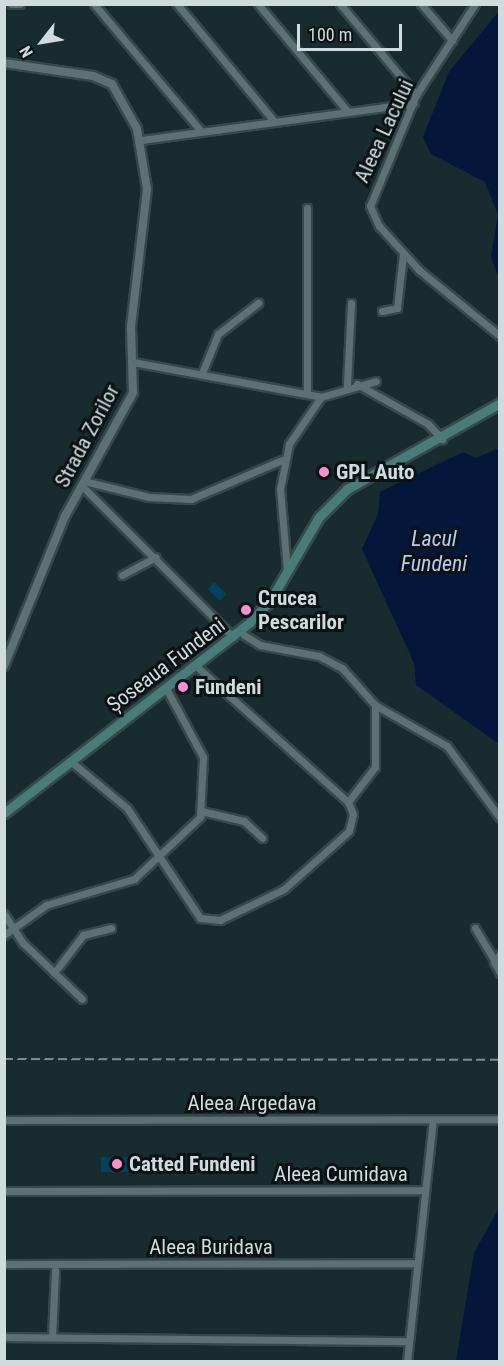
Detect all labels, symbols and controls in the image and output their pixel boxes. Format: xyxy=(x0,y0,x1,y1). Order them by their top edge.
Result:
north arrow xyxy=(12,12,72,72)
scale bar xyxy=(300,12,405,50)
text: 100 m xyxy=(308,24,352,45)
text: N xyxy=(15,42,37,61)
street label: Aleea Lacului xyxy=(349,75,419,187)
street label: Strada Zorilor xyxy=(49,380,125,492)
place label: GPL Auto xyxy=(336,459,414,485)
marker: GPL Auto xyxy=(317,465,331,479)
water label: Lacul Fundeni xyxy=(401,525,467,576)
place label: Crucea Pescarilor xyxy=(258,585,344,635)
marker: Crucea Pescarilor xyxy=(239,603,253,617)
street label: Șoseaua Fundeni xyxy=(102,612,230,718)
place label: Fundeni xyxy=(195,674,262,700)
marker: Fundeni xyxy=(176,680,190,694)
street label: Aleea Argedava xyxy=(187,1090,317,1116)
place label: Catted Fundeni xyxy=(129,1151,256,1177)
marker: Catted Fundeni xyxy=(110,1157,124,1171)
street label: Aleea Cumidava xyxy=(274,1161,408,1187)
street label: Aleea Buridava xyxy=(149,1234,273,1260)

